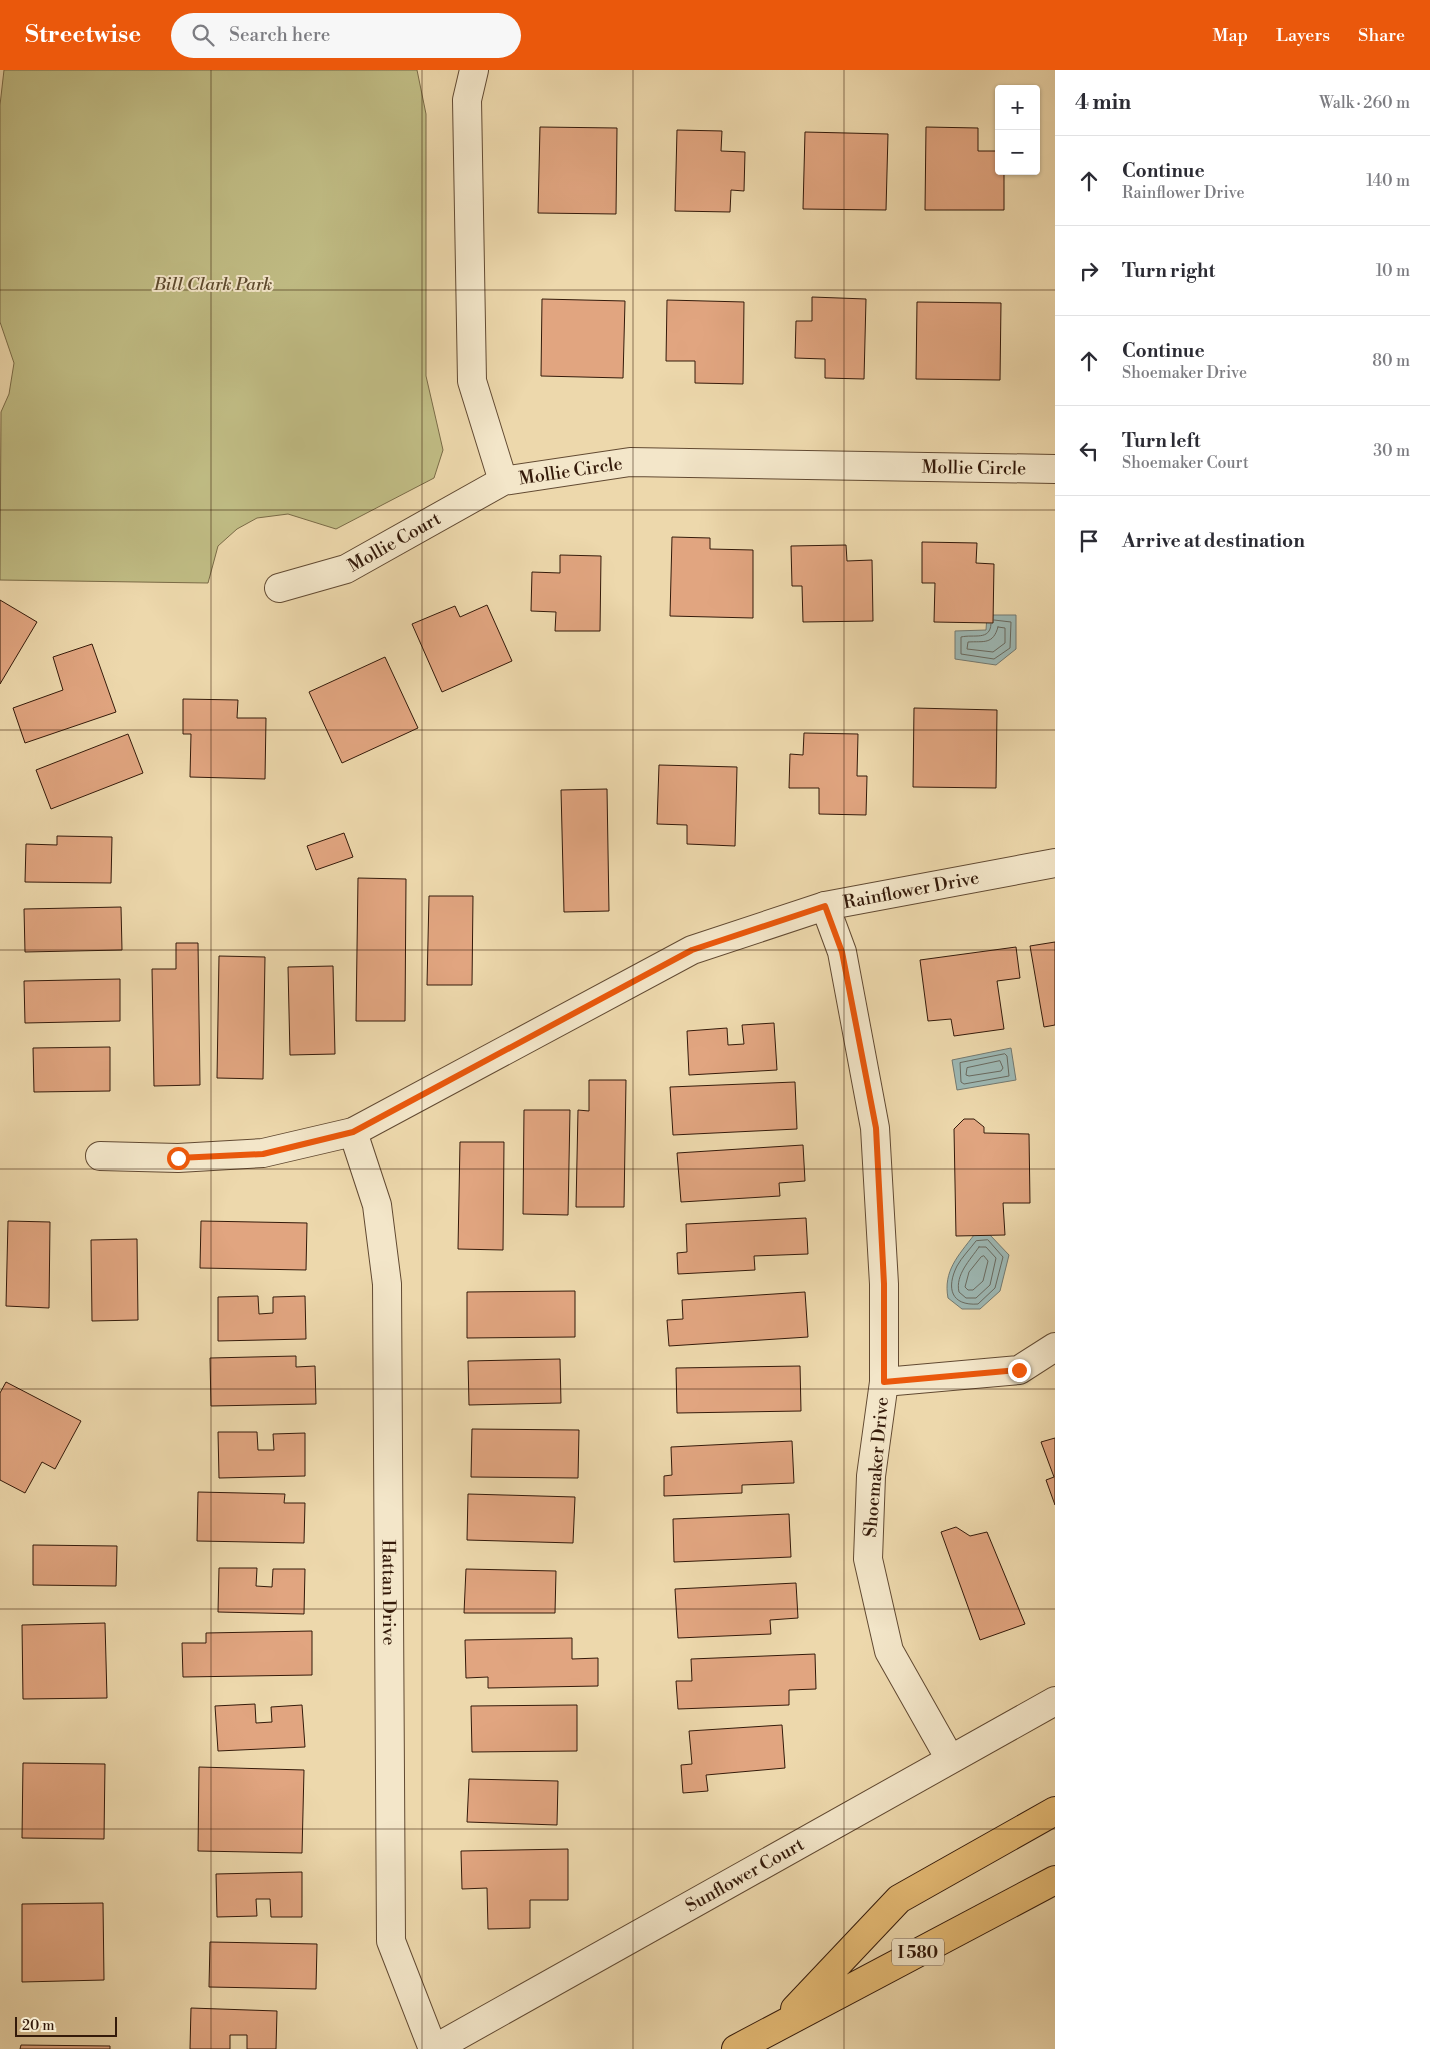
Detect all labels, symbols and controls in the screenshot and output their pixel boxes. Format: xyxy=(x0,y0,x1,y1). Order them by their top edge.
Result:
search box xyxy=(171,13,521,58)
text: Streetwise xyxy=(25,20,141,50)
icon: search xyxy=(189,21,217,49)
text: Search here xyxy=(229,23,330,47)
text: Map xyxy=(1213,24,1248,47)
text: Layers xyxy=(1276,24,1330,47)
text: Share xyxy=(1358,24,1405,47)
map controls xyxy=(995,85,1040,175)
button: + xyxy=(995,85,1040,130)
text: 4 min xyxy=(1075,90,1131,116)
text: Walk · 260 m xyxy=(1319,93,1410,113)
button: − xyxy=(995,130,1040,175)
text: Continue xyxy=(1122,159,1205,183)
icon: ahead xyxy=(1075,167,1103,195)
text: 140 m xyxy=(1366,171,1410,191)
text: Rainflower Drive xyxy=(1122,183,1245,203)
icon: right xyxy=(1075,257,1103,285)
text: Turn right xyxy=(1122,259,1215,283)
text: 10 m xyxy=(1376,261,1410,281)
park label: Bill Clark Park xyxy=(153,273,272,296)
text: Continue xyxy=(1122,339,1205,363)
icon: ahead xyxy=(1075,347,1103,375)
text: 80 m xyxy=(1372,351,1410,371)
text: Shoemaker Drive xyxy=(1122,363,1247,383)
text: Turn left xyxy=(1122,429,1201,453)
icon: left xyxy=(1075,437,1103,465)
text: 30 m xyxy=(1373,441,1410,461)
street label: Mollie Circle xyxy=(517,452,624,490)
text: Shoemaker Court xyxy=(1122,453,1249,473)
street label: Mollie Circle xyxy=(921,456,1026,481)
street label: Mollie Court xyxy=(344,507,446,578)
icon: arrive xyxy=(1075,527,1103,555)
text: Arrive at destination xyxy=(1122,529,1305,553)
street label: Rainflower Drive xyxy=(841,866,981,914)
route start xyxy=(167,1147,190,1170)
route end xyxy=(1008,1359,1031,1382)
street label: Shoemaker Drive xyxy=(859,1396,894,1538)
street label: Hattan Drive xyxy=(377,1539,400,1646)
street label: Sunflower Court xyxy=(681,1833,809,1918)
road number: I 580 xyxy=(892,1938,944,1965)
scale bar xyxy=(15,2014,118,2037)
text: 20 m xyxy=(22,2017,54,2035)

